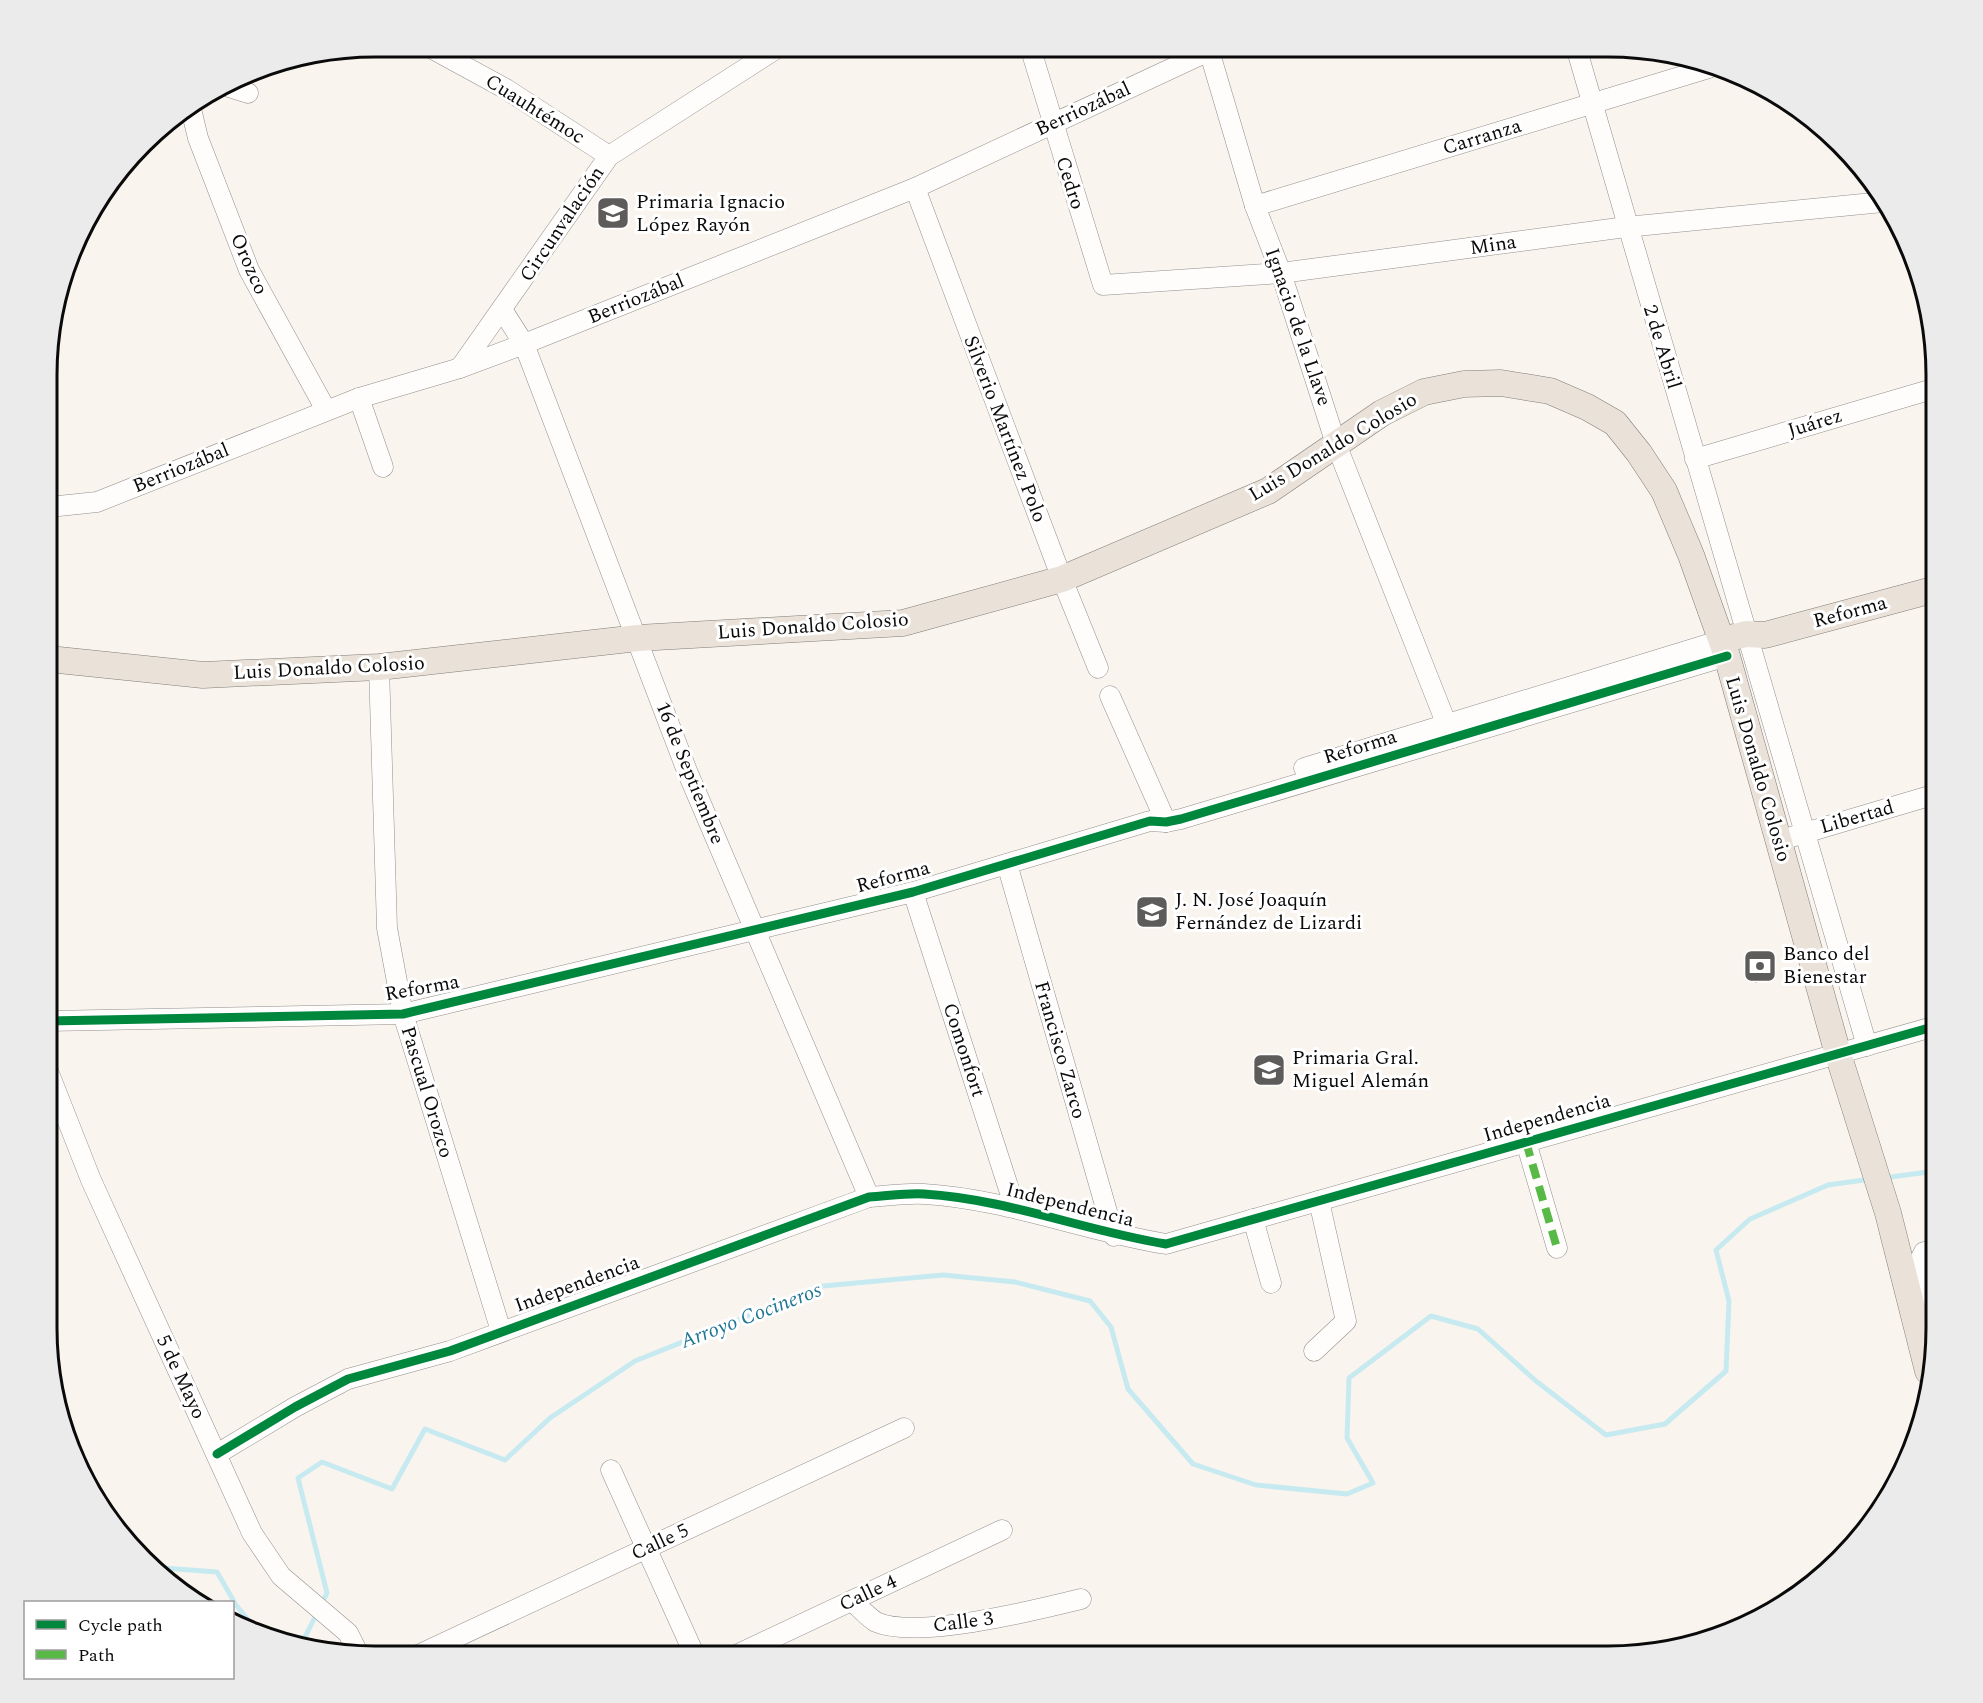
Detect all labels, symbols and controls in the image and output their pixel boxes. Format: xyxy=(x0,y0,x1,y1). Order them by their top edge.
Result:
street label: Cuauhtémoc xyxy=(479,66,591,152)
street label: Berriozábal xyxy=(1030,74,1136,144)
street label: Carranza xyxy=(1439,111,1525,163)
street label: Cedro xyxy=(1047,153,1093,213)
street label: Circunvalación xyxy=(512,160,612,288)
place label: Primaria Ignacio López Rayón xyxy=(636,187,785,240)
school or university icon: Primaria Ignacio López Rayón xyxy=(595,195,631,231)
street label: Mina xyxy=(1468,227,1518,263)
street label: Orozco xyxy=(222,228,276,300)
street label: Ignacio de la Llave xyxy=(1257,244,1339,410)
street label: Berriozábal xyxy=(583,266,689,332)
street label: 2 de Abril xyxy=(1635,301,1689,393)
street label: Silverio Martínez Polo xyxy=(956,331,1054,527)
street label: Luis Donaldo Colosio xyxy=(1243,385,1423,509)
street label: Juárez xyxy=(1784,400,1846,446)
street label: Berriozábal xyxy=(128,435,234,501)
street label: Reforma xyxy=(1810,588,1890,636)
street label: Luis Donaldo Colosio xyxy=(716,604,910,648)
street label: Luis Donaldo Colosio xyxy=(232,648,426,688)
street label: Luis Donaldo Colosio xyxy=(1717,673,1799,865)
street label: 16 de Septiembre xyxy=(648,697,732,849)
street label: Reforma xyxy=(1320,722,1401,772)
street label: Libertad xyxy=(1816,792,1898,842)
street label: Reforma xyxy=(853,853,933,901)
place label: J. N. José Joaquín Fernández de Lizardi xyxy=(1175,885,1362,938)
school or university icon: J. N. José Joaquín Fernández de Lizardi xyxy=(1134,894,1170,930)
place label: Banco del Bienestar xyxy=(1783,939,1870,992)
bank icon: Banco del Bienestar xyxy=(1742,948,1778,984)
street label: Reforma xyxy=(382,967,462,1009)
street label: Francisco Zarco xyxy=(1026,978,1094,1122)
street label: Comonfort xyxy=(935,999,993,1101)
street label: Pascual Orozco xyxy=(393,1022,461,1162)
place label: Primaria Gral. Miguel Alemán xyxy=(1292,1043,1429,1096)
school or university icon: Primaria Gral. Miguel Alemán xyxy=(1251,1052,1287,1088)
street label: Independencia xyxy=(1480,1085,1614,1150)
street label: Independencia xyxy=(1003,1175,1137,1235)
street label: Independencia xyxy=(510,1247,644,1321)
water label: Arroyo Cocineros xyxy=(675,1274,827,1358)
street label: 5 de Mayo xyxy=(148,1330,214,1424)
street label: Calle 5 xyxy=(626,1516,694,1568)
street label: Calle 4 xyxy=(834,1567,902,1619)
legend xyxy=(24,1601,234,1679)
street label: Calle 3 xyxy=(931,1603,995,1641)
text: Cycle path xyxy=(78,1612,163,1639)
text: Path xyxy=(78,1642,115,1669)

